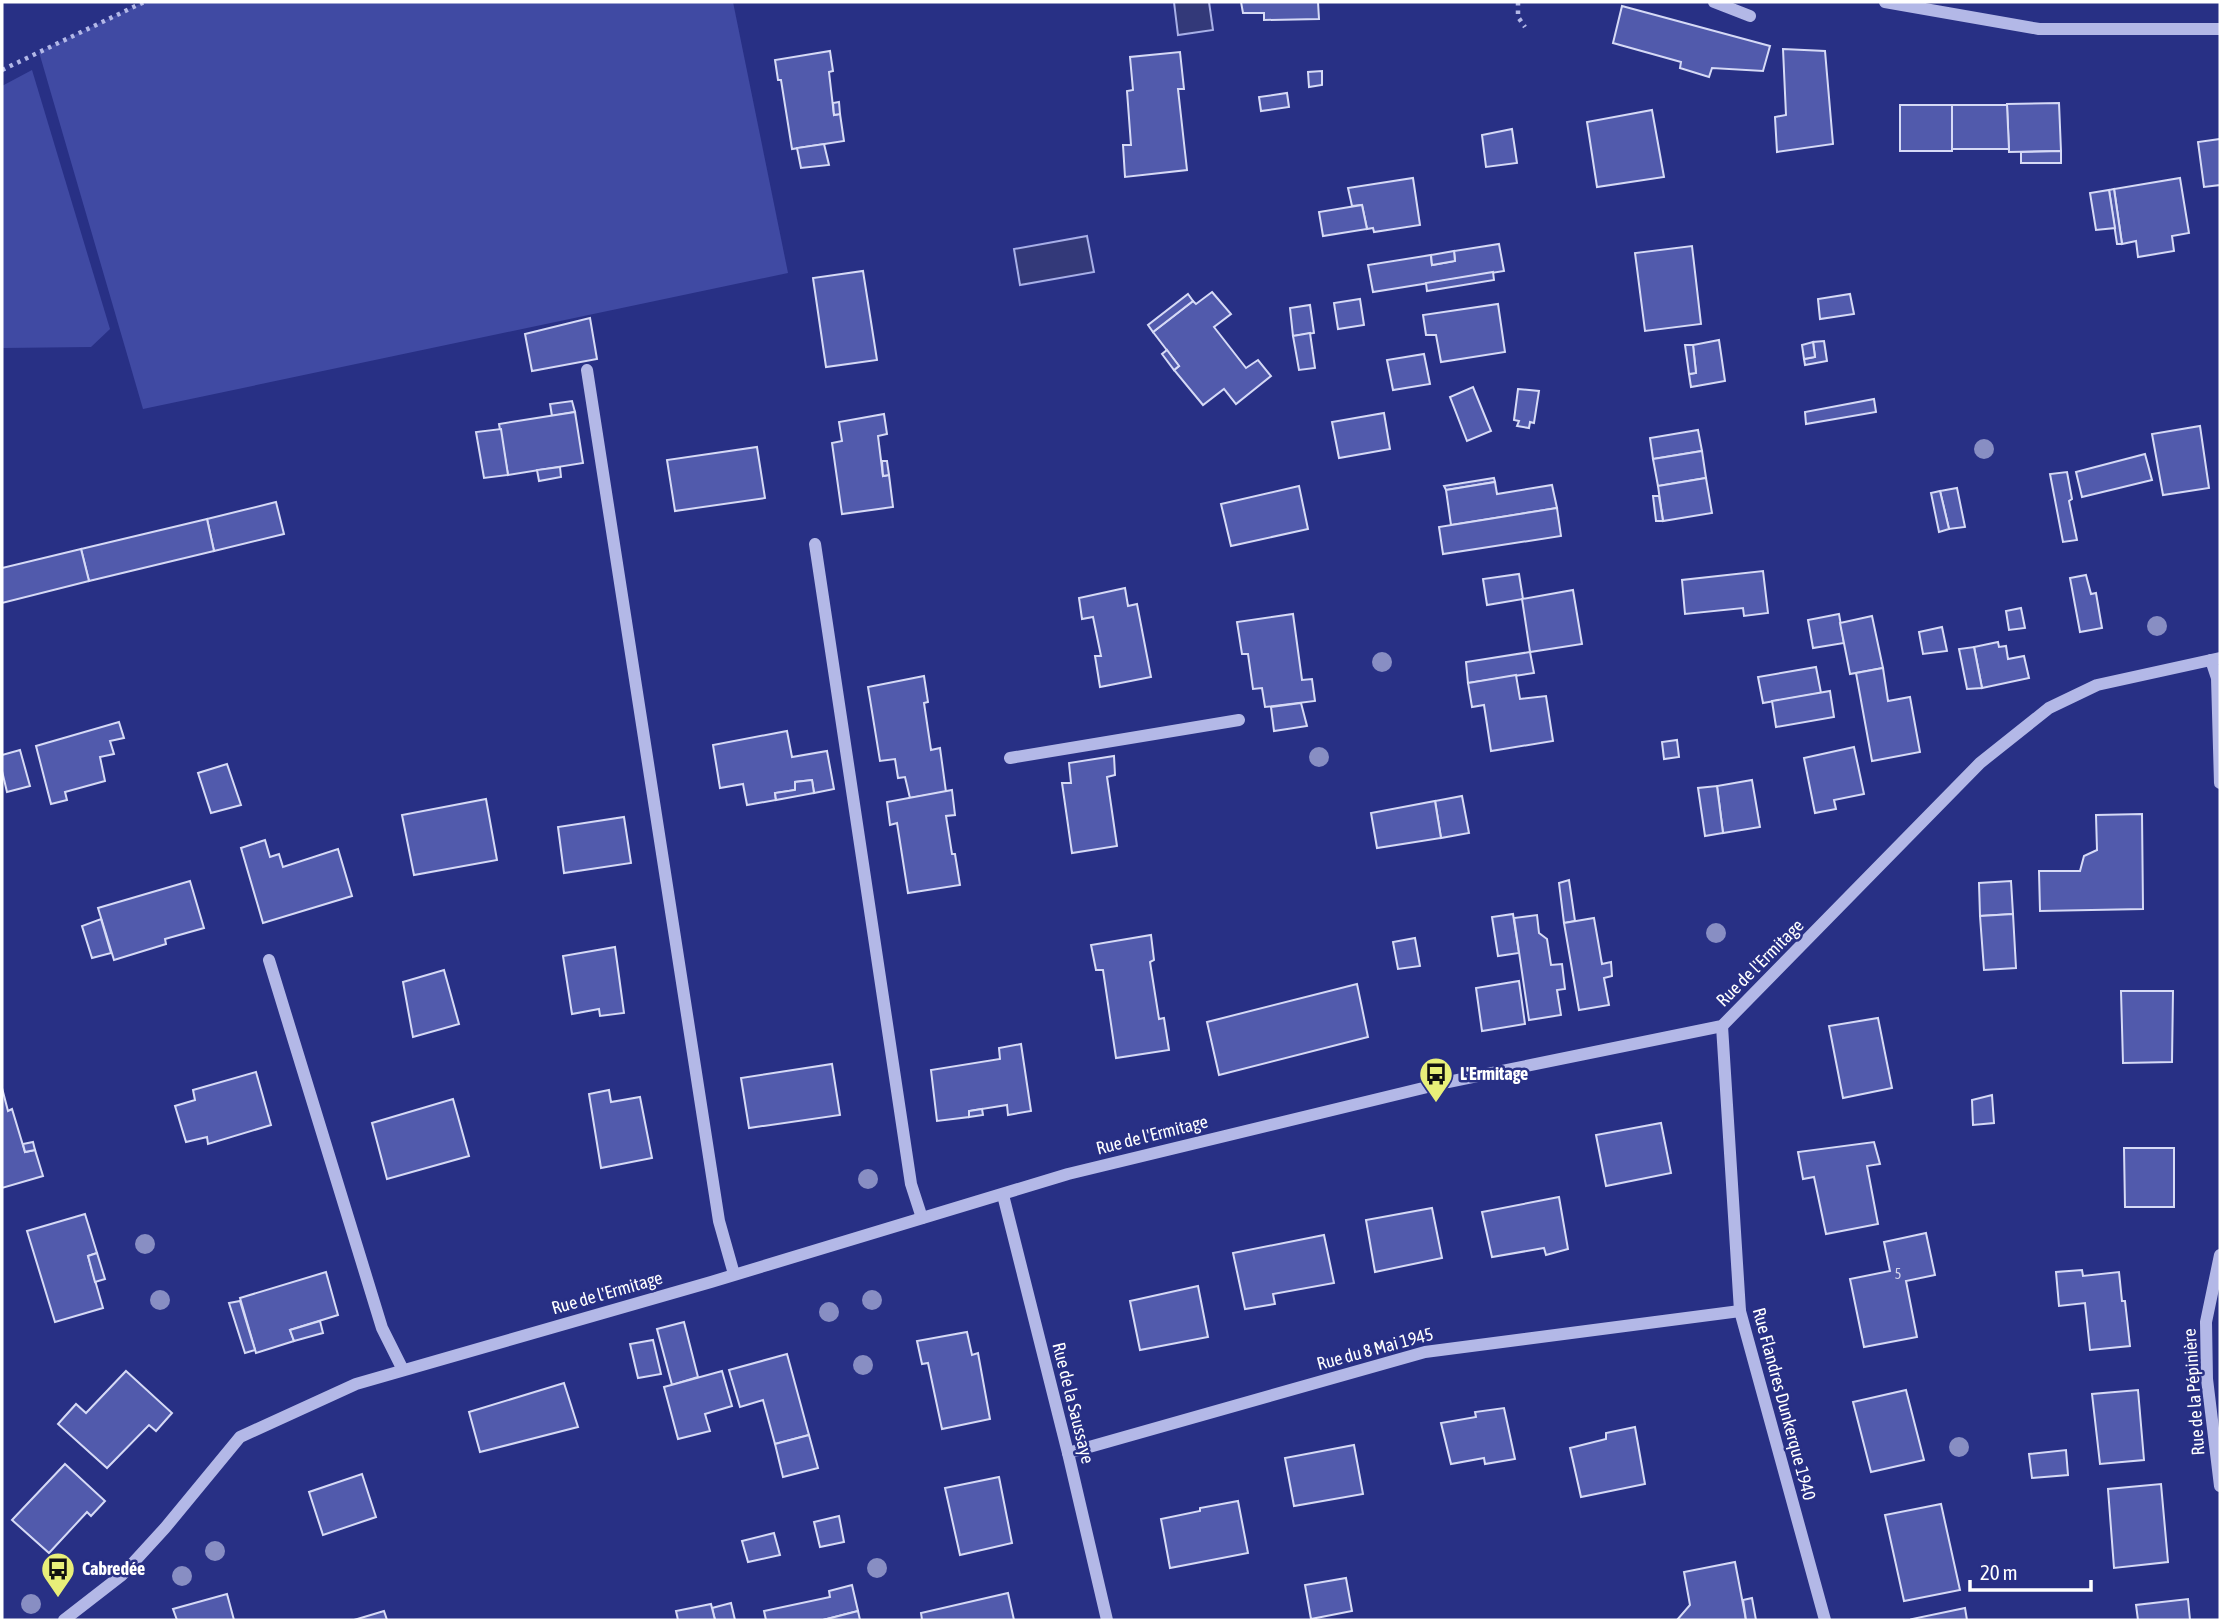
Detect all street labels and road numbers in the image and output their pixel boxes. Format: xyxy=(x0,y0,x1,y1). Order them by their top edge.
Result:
street label: Rue de l'Ermitage xyxy=(1712,915,1808,1011)
street label: Rue de l'Ermitage xyxy=(1094,1110,1210,1159)
street label: Rue de l'Ermitage xyxy=(549,1267,665,1318)
street label: Rue Flandres Dunkerque 1940 xyxy=(1749,1305,1820,1502)
street label: Rue du 8 Mai 1945 xyxy=(1314,1323,1435,1374)
street label: Rue de la Pépinière xyxy=(2179,1328,2208,1456)
street label: Rue de la Saussaye xyxy=(1048,1340,1099,1466)

